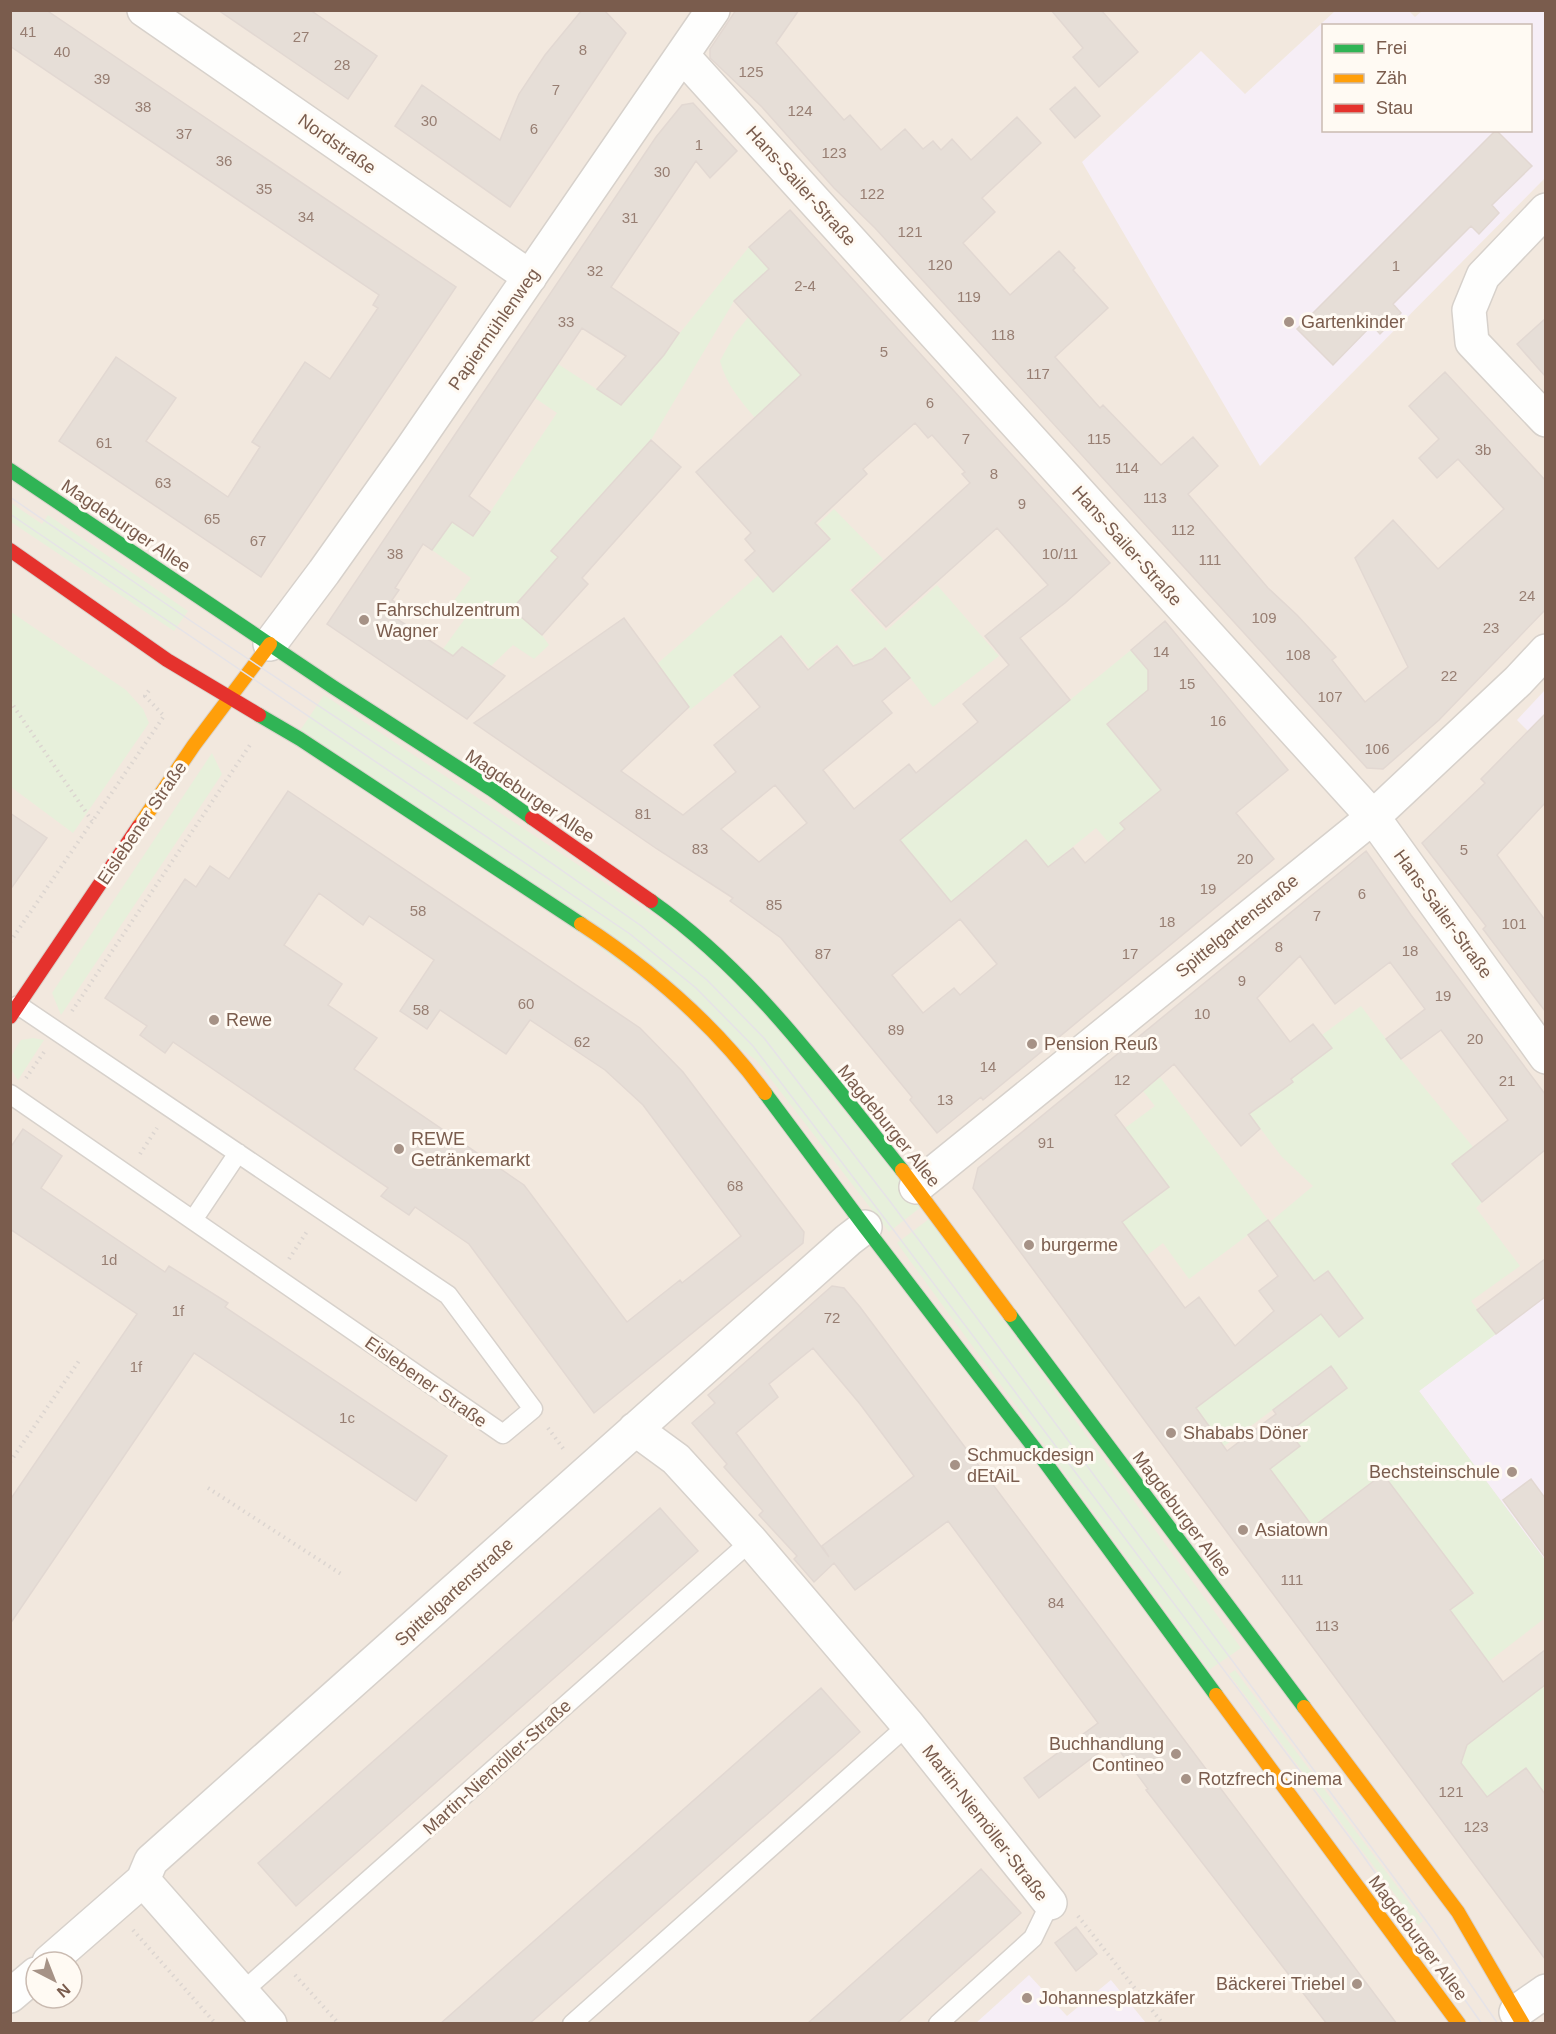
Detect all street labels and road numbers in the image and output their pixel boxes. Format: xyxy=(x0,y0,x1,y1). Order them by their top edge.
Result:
street label: Nordstraße xyxy=(294,110,380,178)
street label: Hans-Sailer-Straße xyxy=(742,122,860,250)
street label: Papiermühlenweg xyxy=(444,264,544,394)
street label: Magdeburger Allee xyxy=(58,475,194,577)
street label: Hans-Sailer-Straße xyxy=(1068,482,1186,610)
street label: Magdeburger Allee xyxy=(462,745,598,847)
street label: Eislebener Straße xyxy=(93,758,191,888)
street label: Hans-Sailer-Straße xyxy=(1390,846,1496,982)
street label: Spittelgartenstraße xyxy=(1172,870,1302,982)
street label: Magdeburger Allee xyxy=(834,1061,944,1191)
street label: Eislebener Straße xyxy=(361,1332,491,1432)
street label: Magdeburger Allee xyxy=(1129,1448,1235,1580)
street label: Spittelgartenstraße xyxy=(391,1534,517,1650)
street label: Martin-Niemöller-Straße xyxy=(419,1695,575,1839)
street label: Martin-Niemöller-Straße xyxy=(918,1741,1052,1905)
street label: Magdeburger Allee xyxy=(1365,1872,1471,2004)

